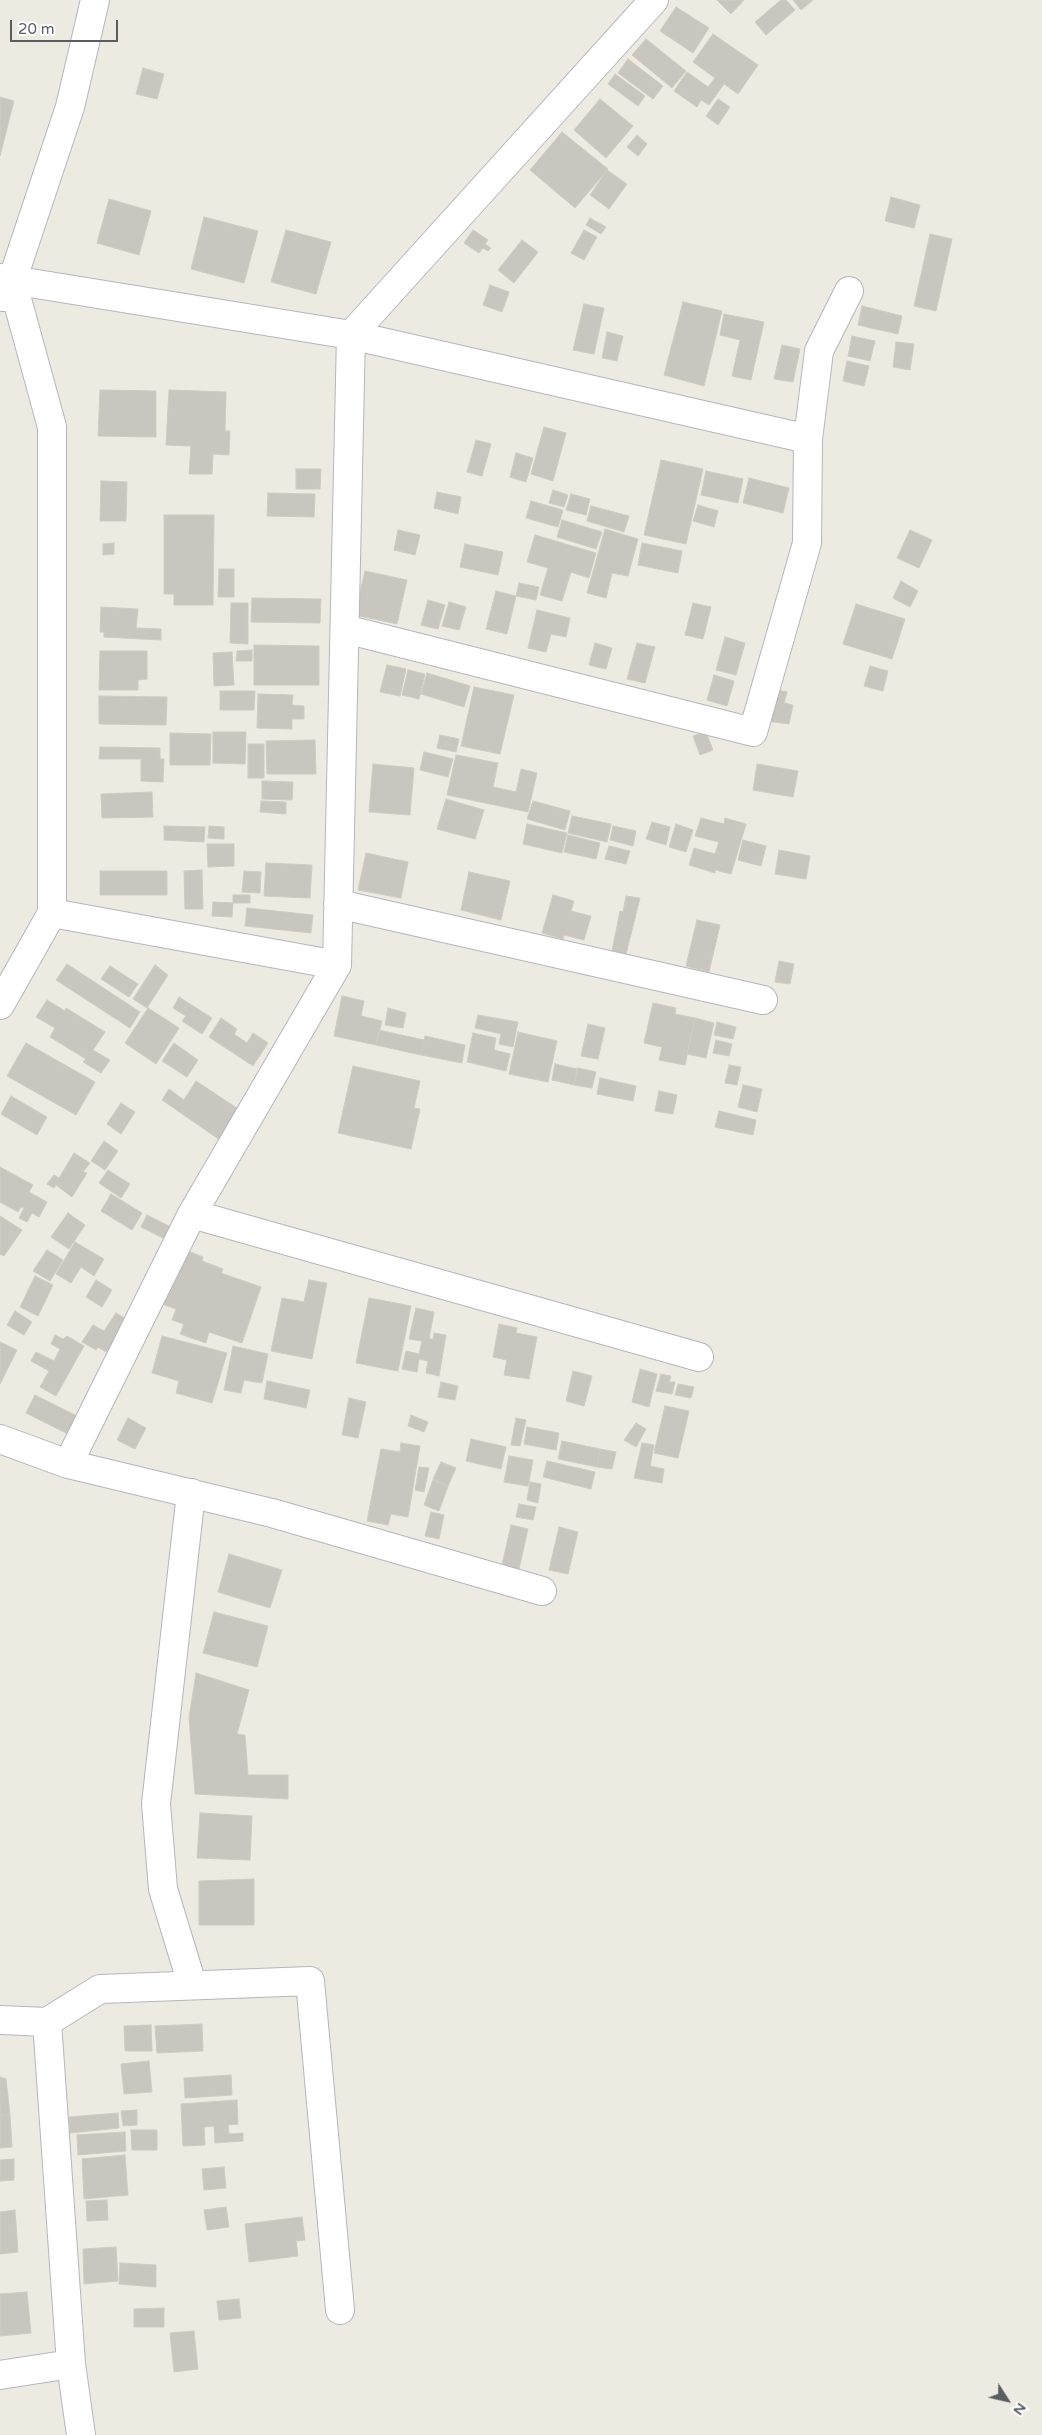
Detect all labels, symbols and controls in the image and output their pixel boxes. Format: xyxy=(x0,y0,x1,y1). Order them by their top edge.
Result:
scale bar xyxy=(12,10,120,42)
text: 20 m xyxy=(18,20,55,38)
north arrow xyxy=(982,2375,1032,2425)
text: N xyxy=(1010,2399,1030,2418)

